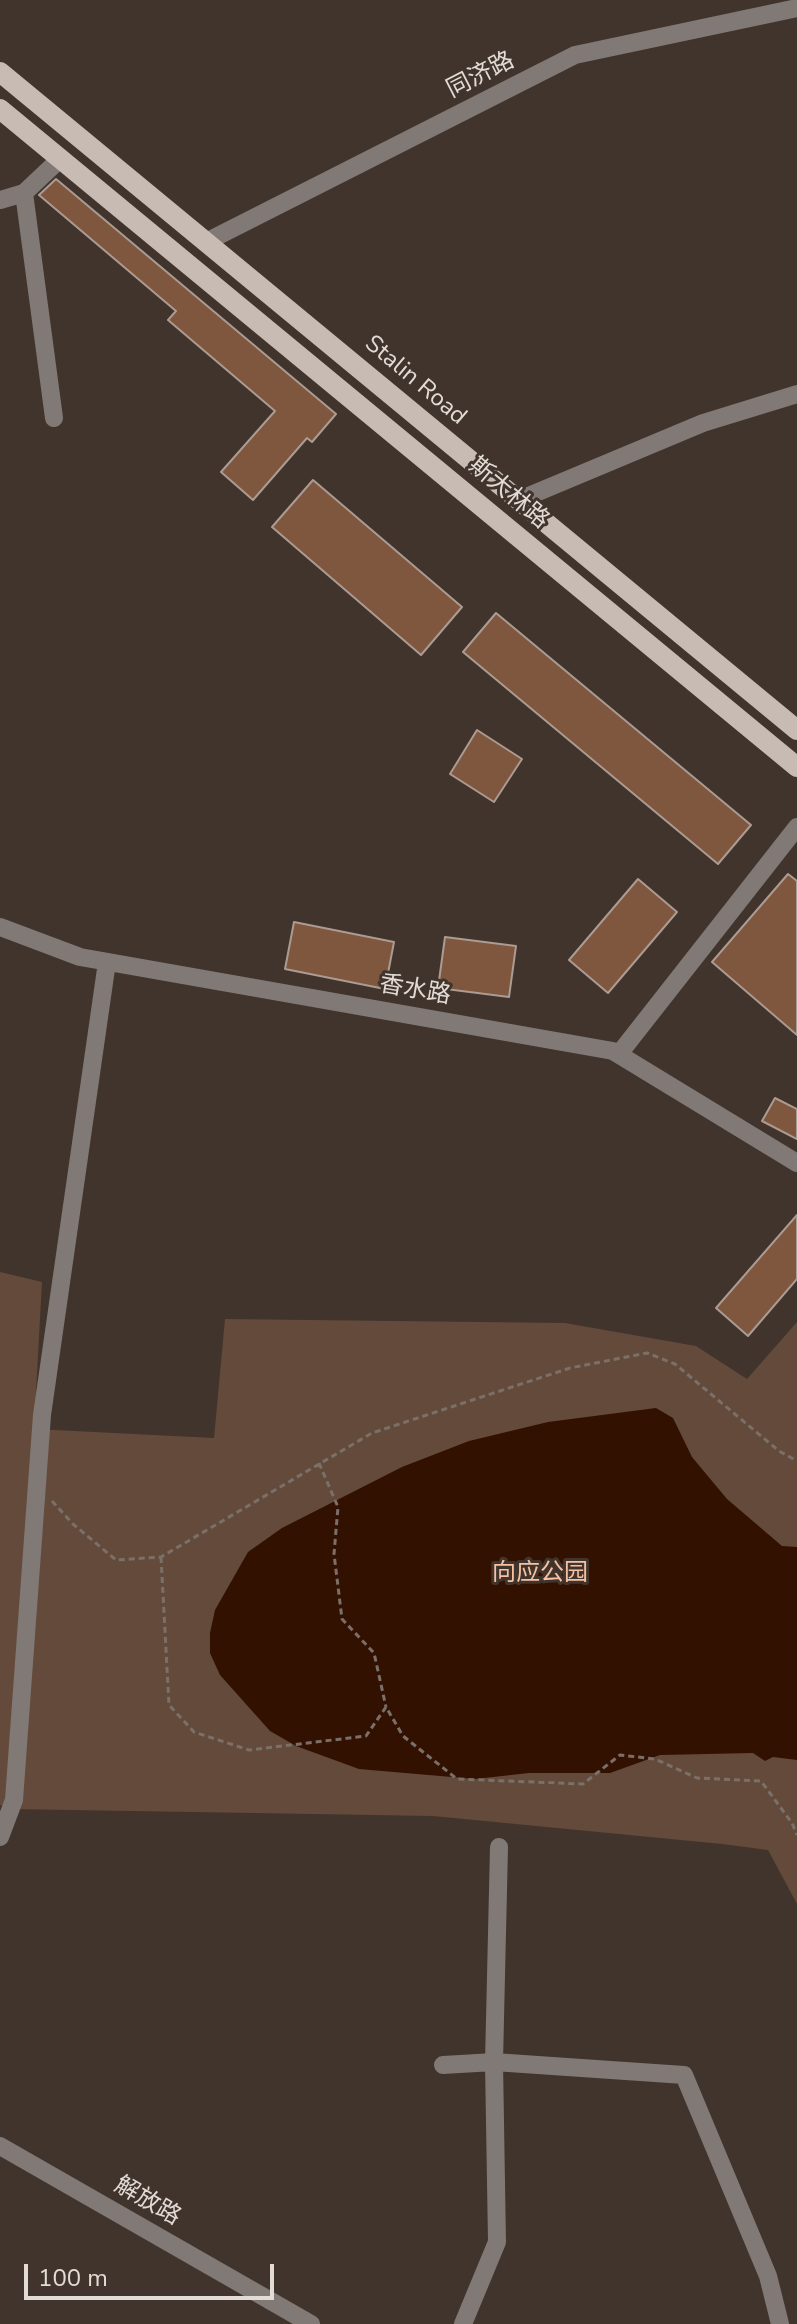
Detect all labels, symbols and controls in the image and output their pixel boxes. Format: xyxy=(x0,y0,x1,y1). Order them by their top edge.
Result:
street label: 同济路 xyxy=(442,47,520,105)
street label: Stalin Road xyxy=(358,330,472,432)
street label: 斯大林路 xyxy=(462,452,554,536)
street label: 香水路 xyxy=(377,971,453,1011)
park label: 向应公园 xyxy=(492,1560,588,1588)
street label: 解放路 xyxy=(109,2172,185,2232)
scale bar xyxy=(28,2248,278,2298)
text: 100 m xyxy=(38,2262,108,2294)

